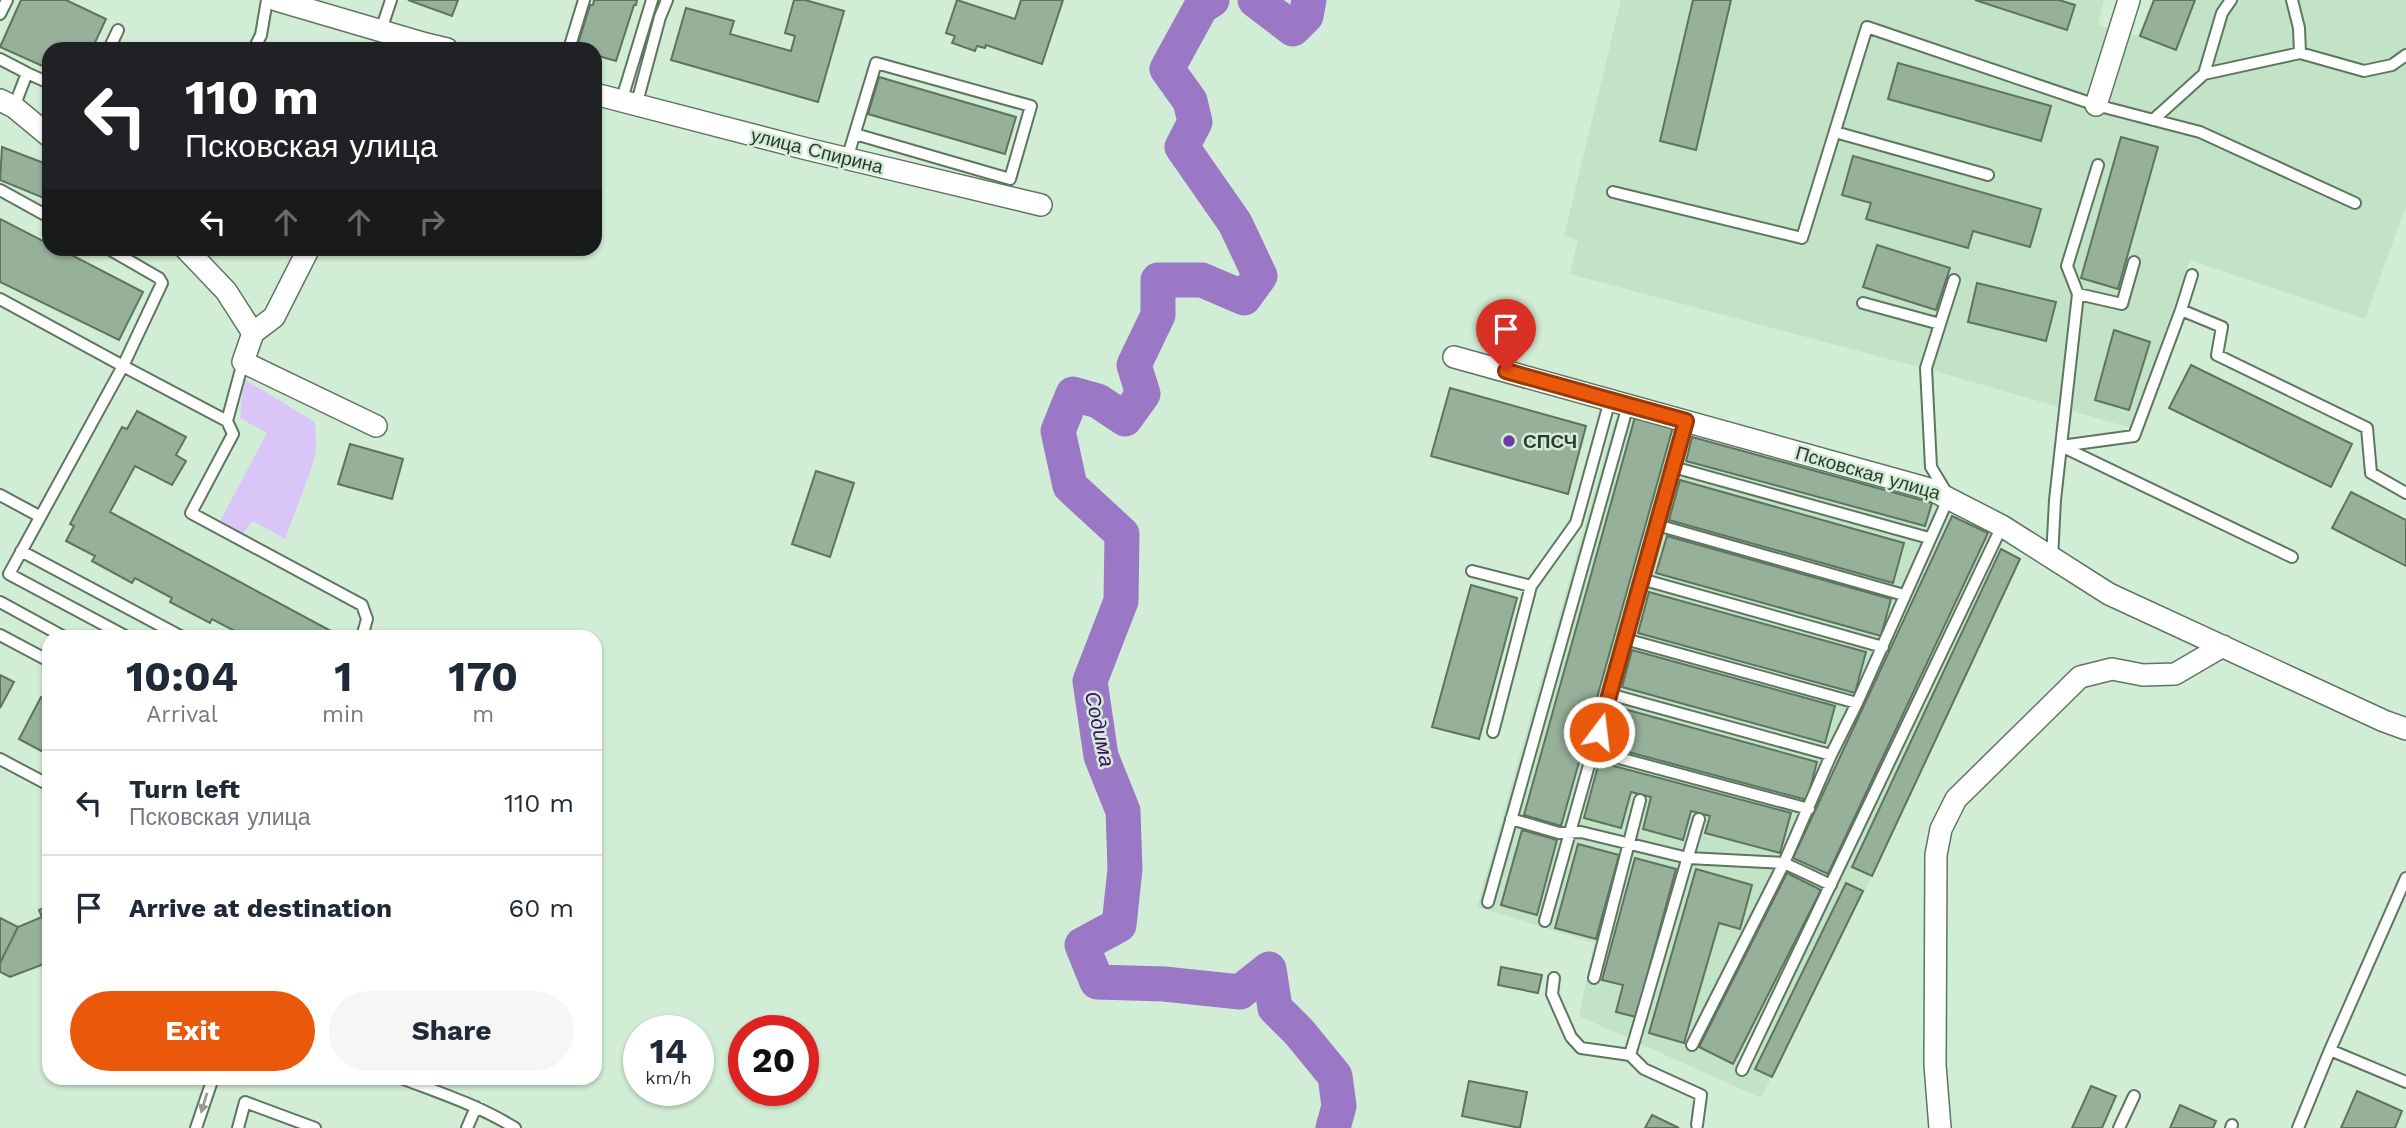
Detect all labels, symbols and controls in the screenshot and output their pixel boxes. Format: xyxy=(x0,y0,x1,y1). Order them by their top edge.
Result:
text: 110 m xyxy=(185,68,319,126)
icon: left xyxy=(70,70,161,161)
street label: улица Спирина xyxy=(748,123,886,179)
text: Псковская улица xyxy=(185,127,438,165)
icon: left xyxy=(194,203,232,241)
icon: ahead xyxy=(267,203,305,241)
icon: ahead xyxy=(340,203,378,241)
icon: right xyxy=(413,203,451,241)
pin xyxy=(1476,299,1536,371)
icon: arrive xyxy=(1487,310,1525,348)
place label: СПСЧ xyxy=(1523,430,1577,453)
marker: СПСЧ xyxy=(1501,433,1517,449)
street label: Псковская улица xyxy=(1793,441,1944,505)
text: 10:04 xyxy=(126,652,238,701)
text: 1 xyxy=(334,652,352,701)
text: 170 xyxy=(448,652,518,701)
water label: Содима xyxy=(1080,689,1120,769)
position arrow xyxy=(1562,695,1636,769)
text: Arrival xyxy=(146,701,218,728)
text: min xyxy=(322,701,364,728)
text: m xyxy=(472,701,494,728)
text: Turn left xyxy=(129,774,240,804)
icon: left xyxy=(70,784,108,822)
text: 110 m xyxy=(504,788,574,818)
text: Псковская улица xyxy=(129,804,311,831)
icon: arrive xyxy=(70,889,108,927)
text: Arrive at destination xyxy=(129,893,392,923)
text: 60 m xyxy=(508,893,574,923)
button: Exit xyxy=(70,991,315,1071)
button: Share xyxy=(329,991,574,1071)
speed limit sign: 20 xyxy=(728,1015,819,1106)
text: 14 xyxy=(650,1030,687,1072)
text: km/h xyxy=(645,1067,692,1088)
one-way arrow xyxy=(198,1092,208,1113)

